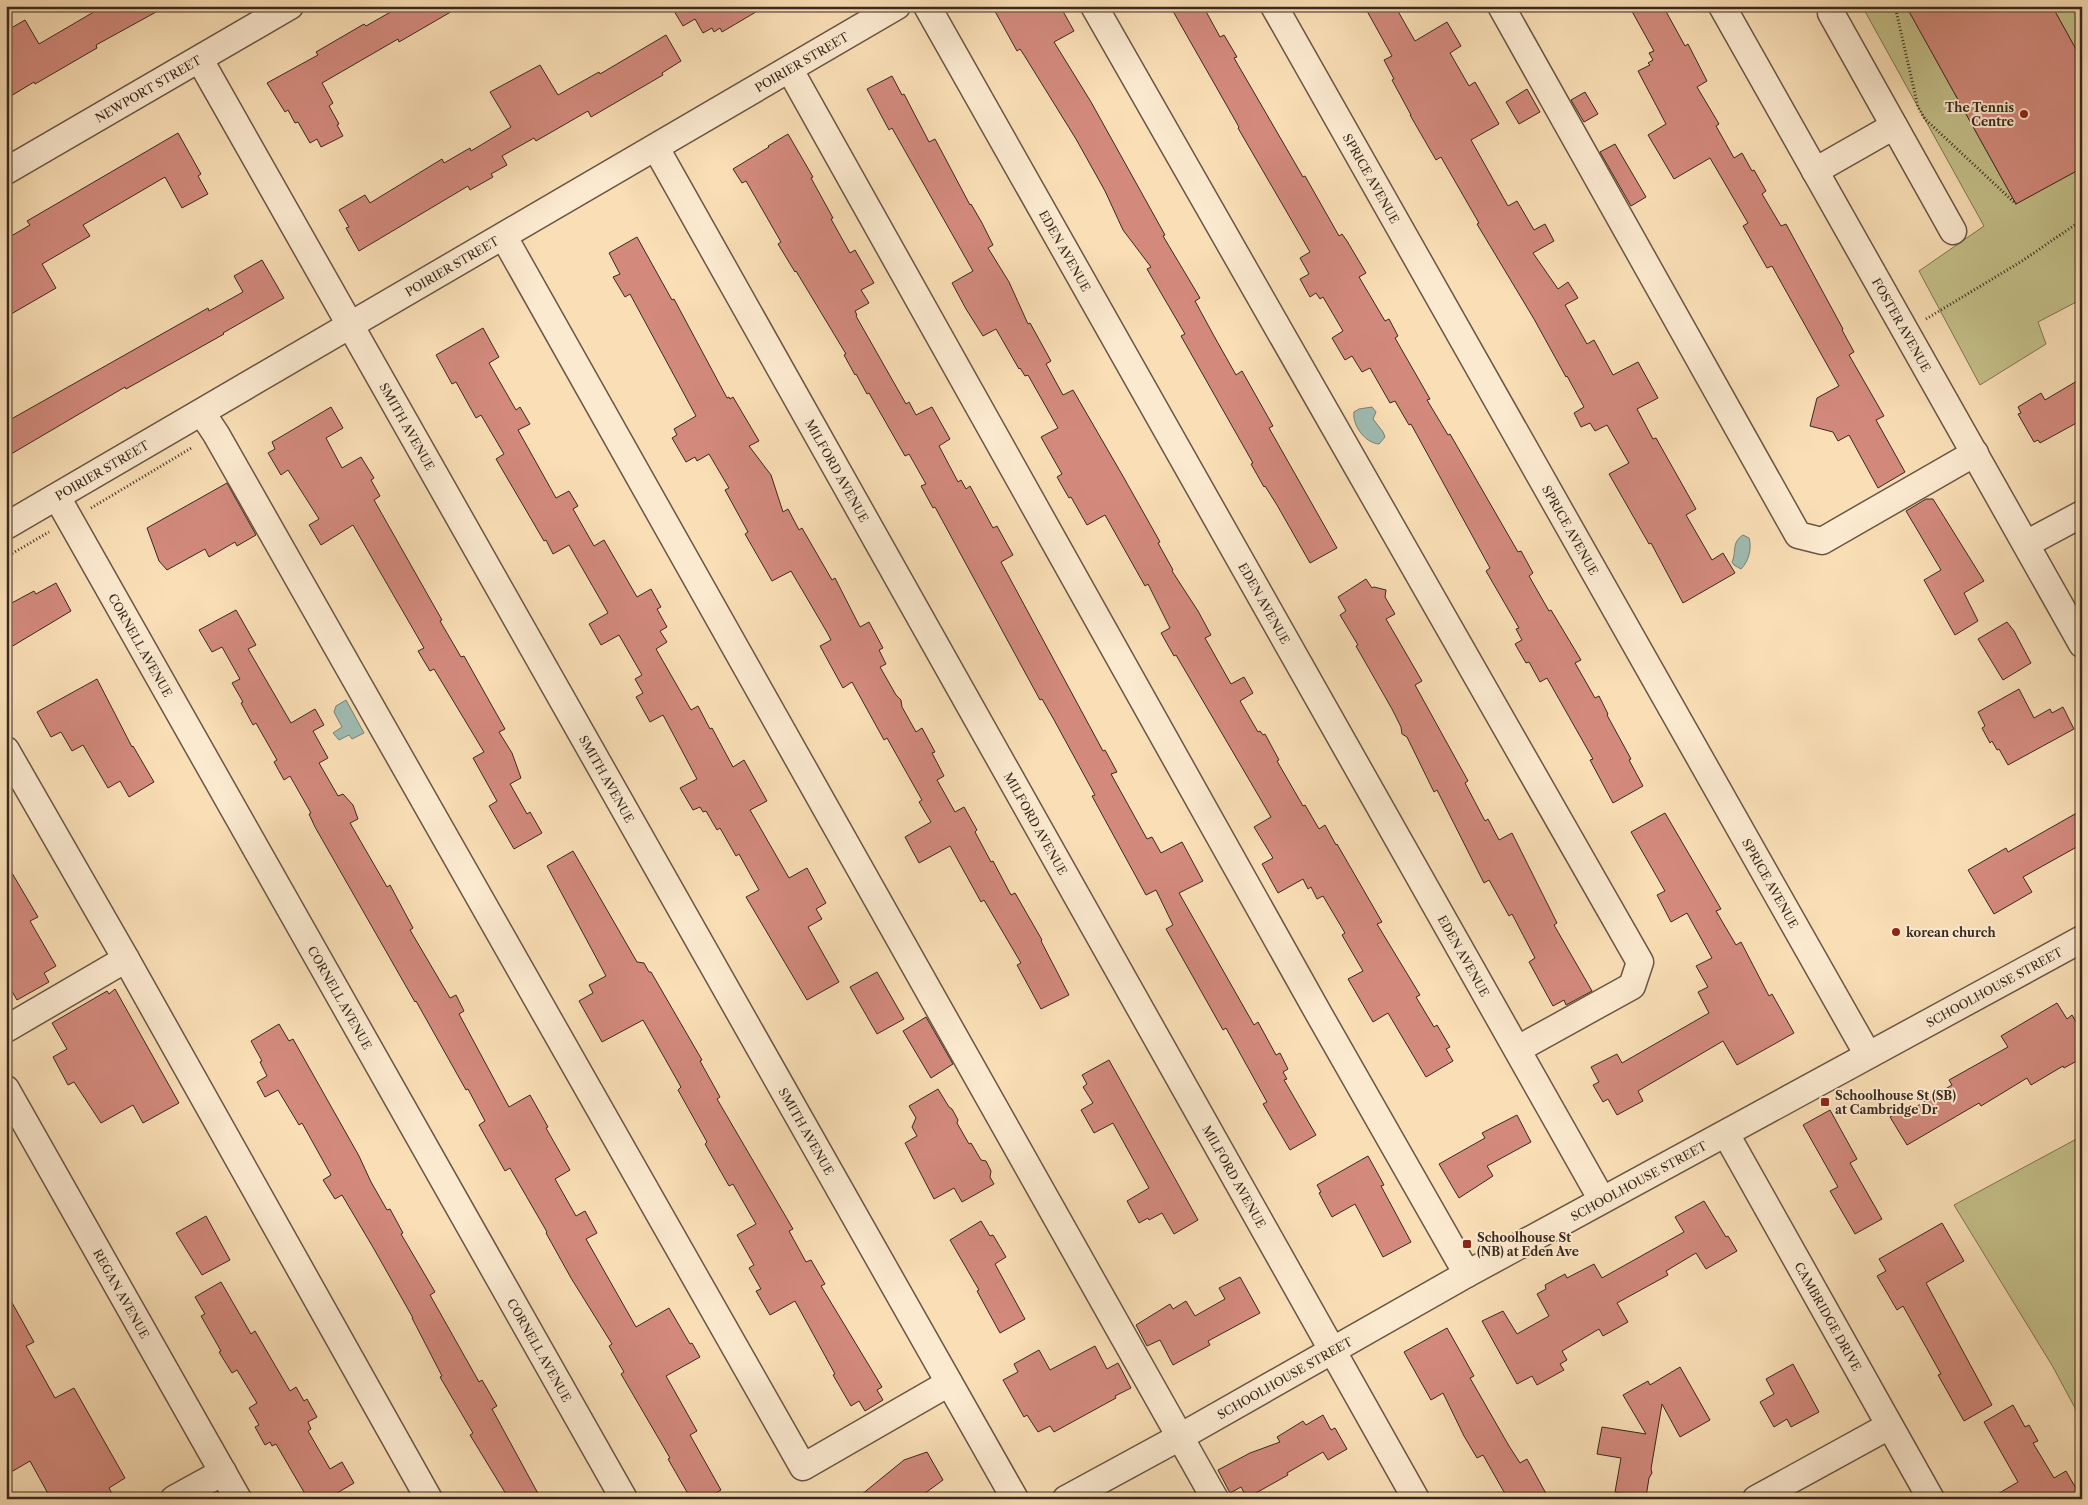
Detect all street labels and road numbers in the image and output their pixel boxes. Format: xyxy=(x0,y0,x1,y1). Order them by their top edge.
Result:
street label: POIRIER STREET xyxy=(752,29,851,95)
street label: NEWPORT STREET xyxy=(92,52,203,125)
street label: SPRICE AVENUE xyxy=(1340,131,1403,226)
street label: EDEN AVENUE xyxy=(1036,207,1094,294)
street label: POIRIER STREET xyxy=(402,233,501,299)
street label: FOSTER AVENUE xyxy=(1869,275,1934,374)
street label: SMITH AVENUE xyxy=(377,380,438,473)
street label: MILFORD AVENUE xyxy=(802,416,872,525)
street label: POIRIER STREET xyxy=(52,437,151,503)
street label: SPRICE AVENUE xyxy=(1539,482,1602,577)
street label: EDEN AVENUE xyxy=(1236,560,1294,647)
street label: CORNELL AVENUE xyxy=(105,591,176,699)
street label: SMITH AVENUE xyxy=(576,732,638,825)
street label: MILFORD AVENUE xyxy=(1001,769,1071,878)
street label: SPRICE AVENUE xyxy=(1739,836,1802,931)
street label: EDEN AVENUE xyxy=(1435,912,1493,999)
street label: CORNELL AVENUE xyxy=(305,943,375,1052)
street label: SCHOOLHOUSE STREET xyxy=(1923,944,2065,1030)
street label: SMITH AVENUE xyxy=(776,1085,837,1178)
street label: MILFORD AVENUE xyxy=(1200,1122,1269,1231)
street label: SCHOOLHOUSE STREET xyxy=(1568,1137,1709,1224)
street label: REGAN AVENUE xyxy=(90,1246,153,1341)
street label: CAMBRIDGE DRIVE xyxy=(1792,1259,1865,1373)
street label: CORNELL AVENUE xyxy=(504,1295,575,1404)
street label: SCHOOLHOUSE STREET xyxy=(1214,1333,1355,1422)

